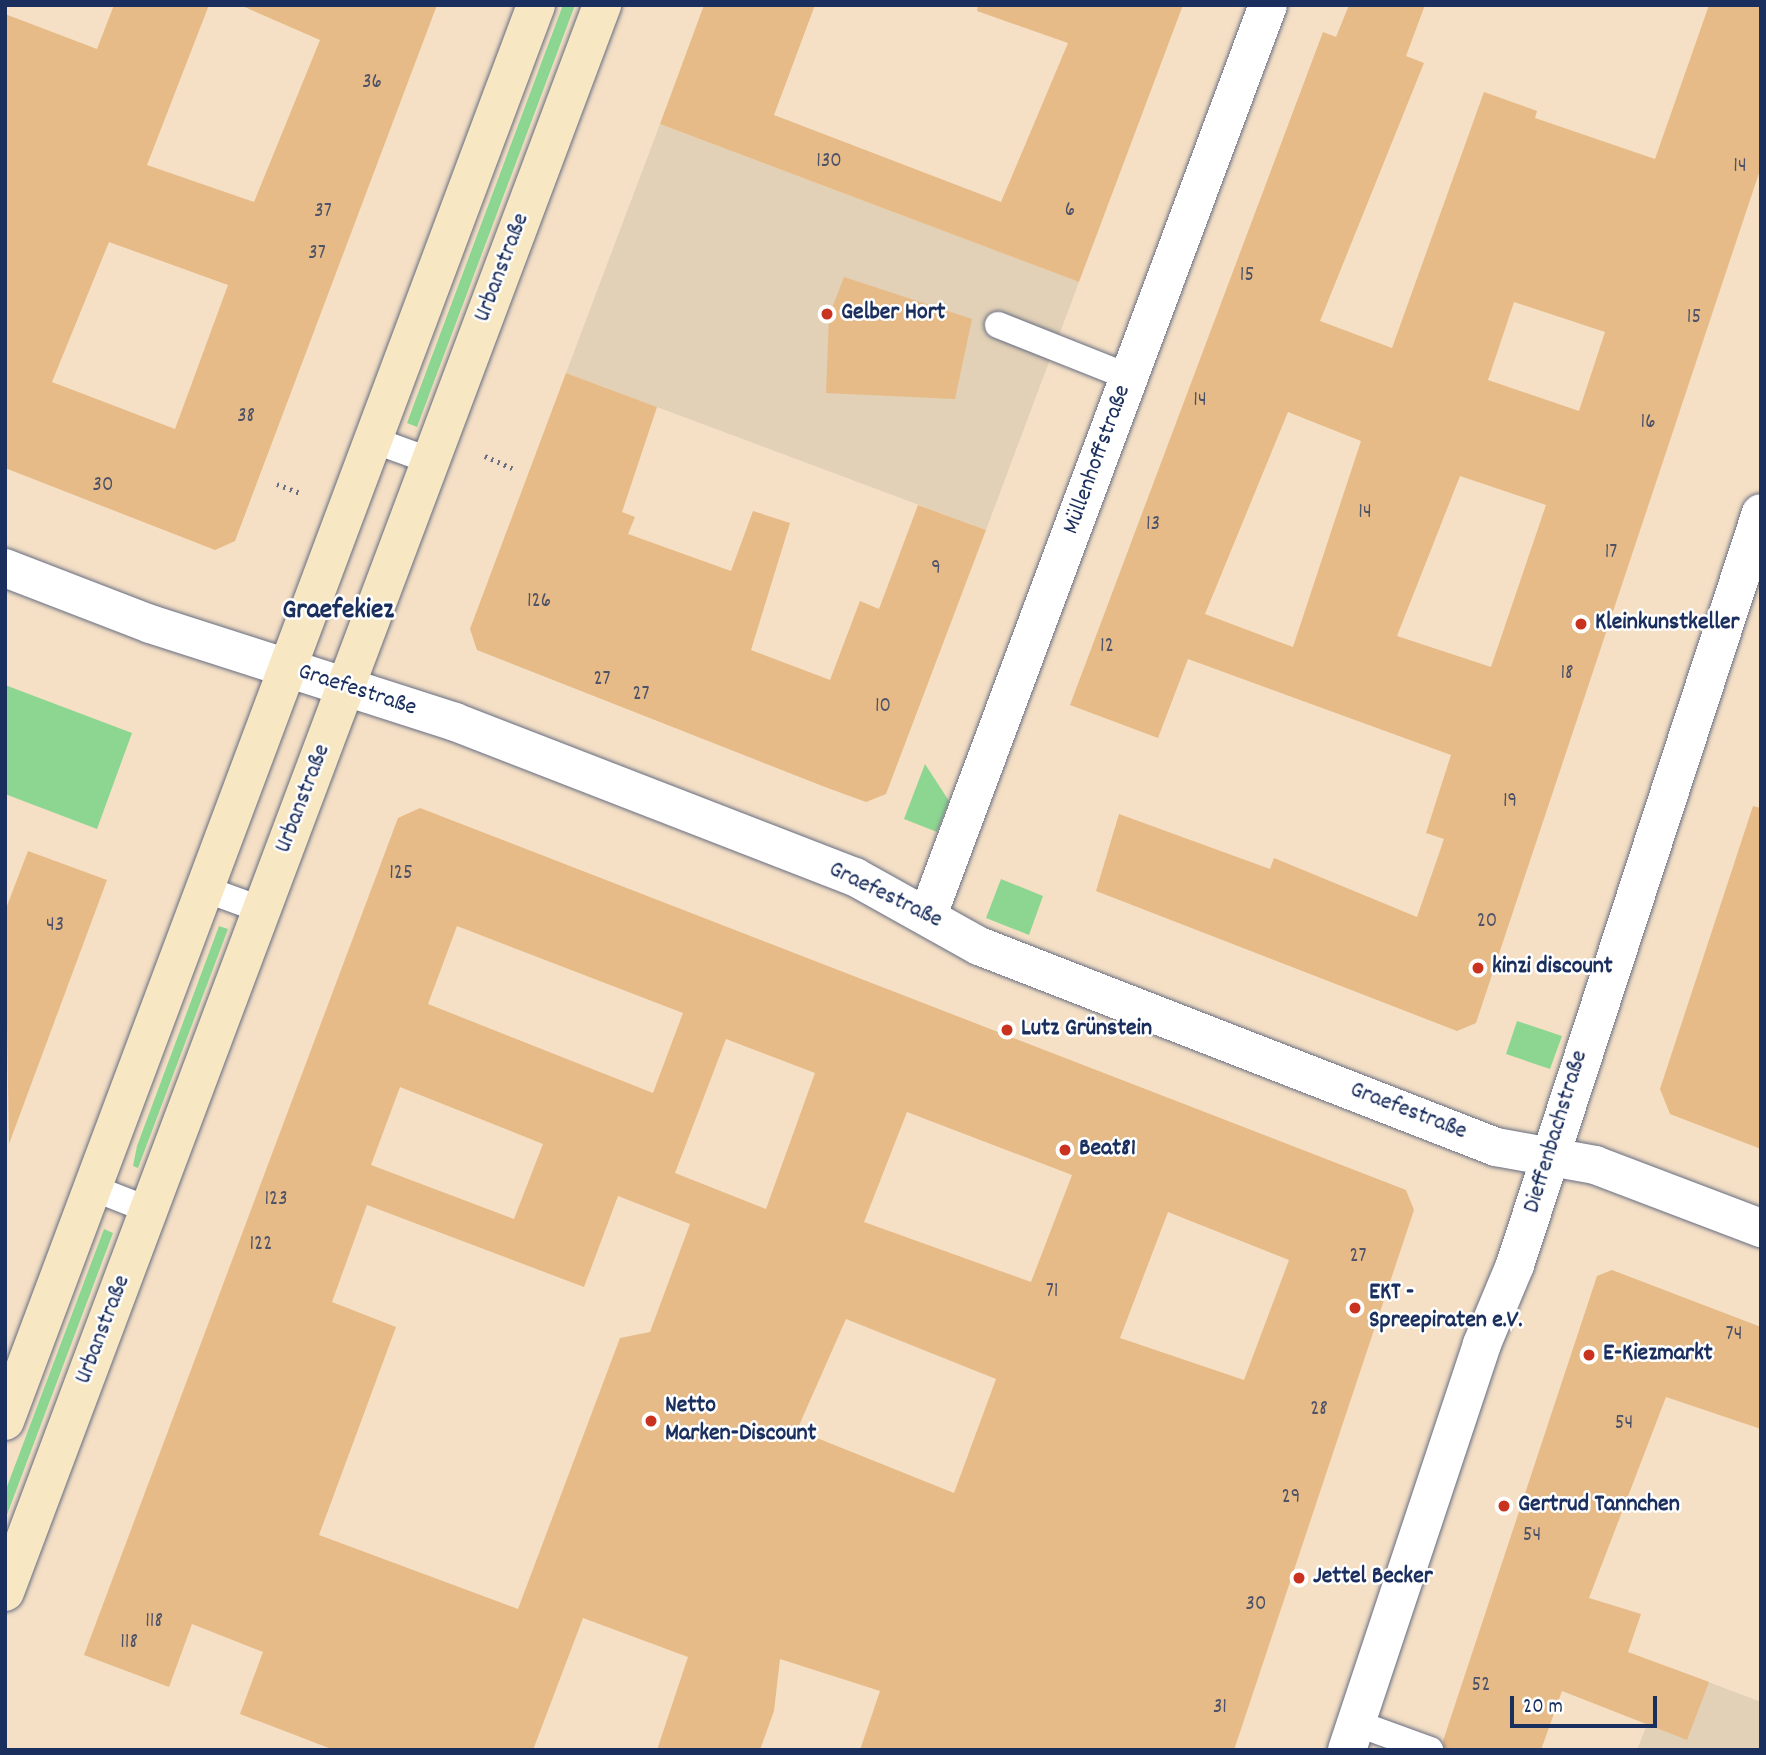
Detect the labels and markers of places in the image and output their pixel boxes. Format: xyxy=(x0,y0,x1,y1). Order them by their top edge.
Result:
place label: Gelber Hort xyxy=(841,300,945,328)
marker: Gelber Hort xyxy=(819,306,835,322)
place label: Kleinkunstkeller xyxy=(1595,610,1739,638)
marker: Kleinkunstkeller xyxy=(1573,616,1589,632)
place label: kinzi discount xyxy=(1492,954,1613,982)
marker: kinzi discount xyxy=(1470,960,1486,976)
place label: Lutz Grünstein xyxy=(1021,1016,1152,1044)
marker: Lutz Grünstein xyxy=(999,1022,1015,1038)
place label: Beat81 xyxy=(1079,1136,1136,1164)
marker: Beat81 xyxy=(1057,1142,1073,1158)
place label: EKT - Spreepiraten e.V. xyxy=(1369,1280,1522,1336)
marker: EKT - Spreepiraten e.V. xyxy=(1347,1300,1363,1316)
place label: E-Kiezmarkt xyxy=(1603,1341,1713,1369)
marker: E-Kiezmarkt xyxy=(1581,1347,1597,1363)
place label: Netto Marken-Discount xyxy=(665,1393,816,1449)
marker: Netto Marken-Discount xyxy=(643,1413,659,1429)
place label: Gertrud Tannchen xyxy=(1518,1492,1680,1520)
marker: Gertrud Tannchen xyxy=(1496,1498,1512,1514)
place label: Jettel Becker xyxy=(1313,1564,1433,1592)
marker: Jettel Becker xyxy=(1291,1570,1307,1586)

